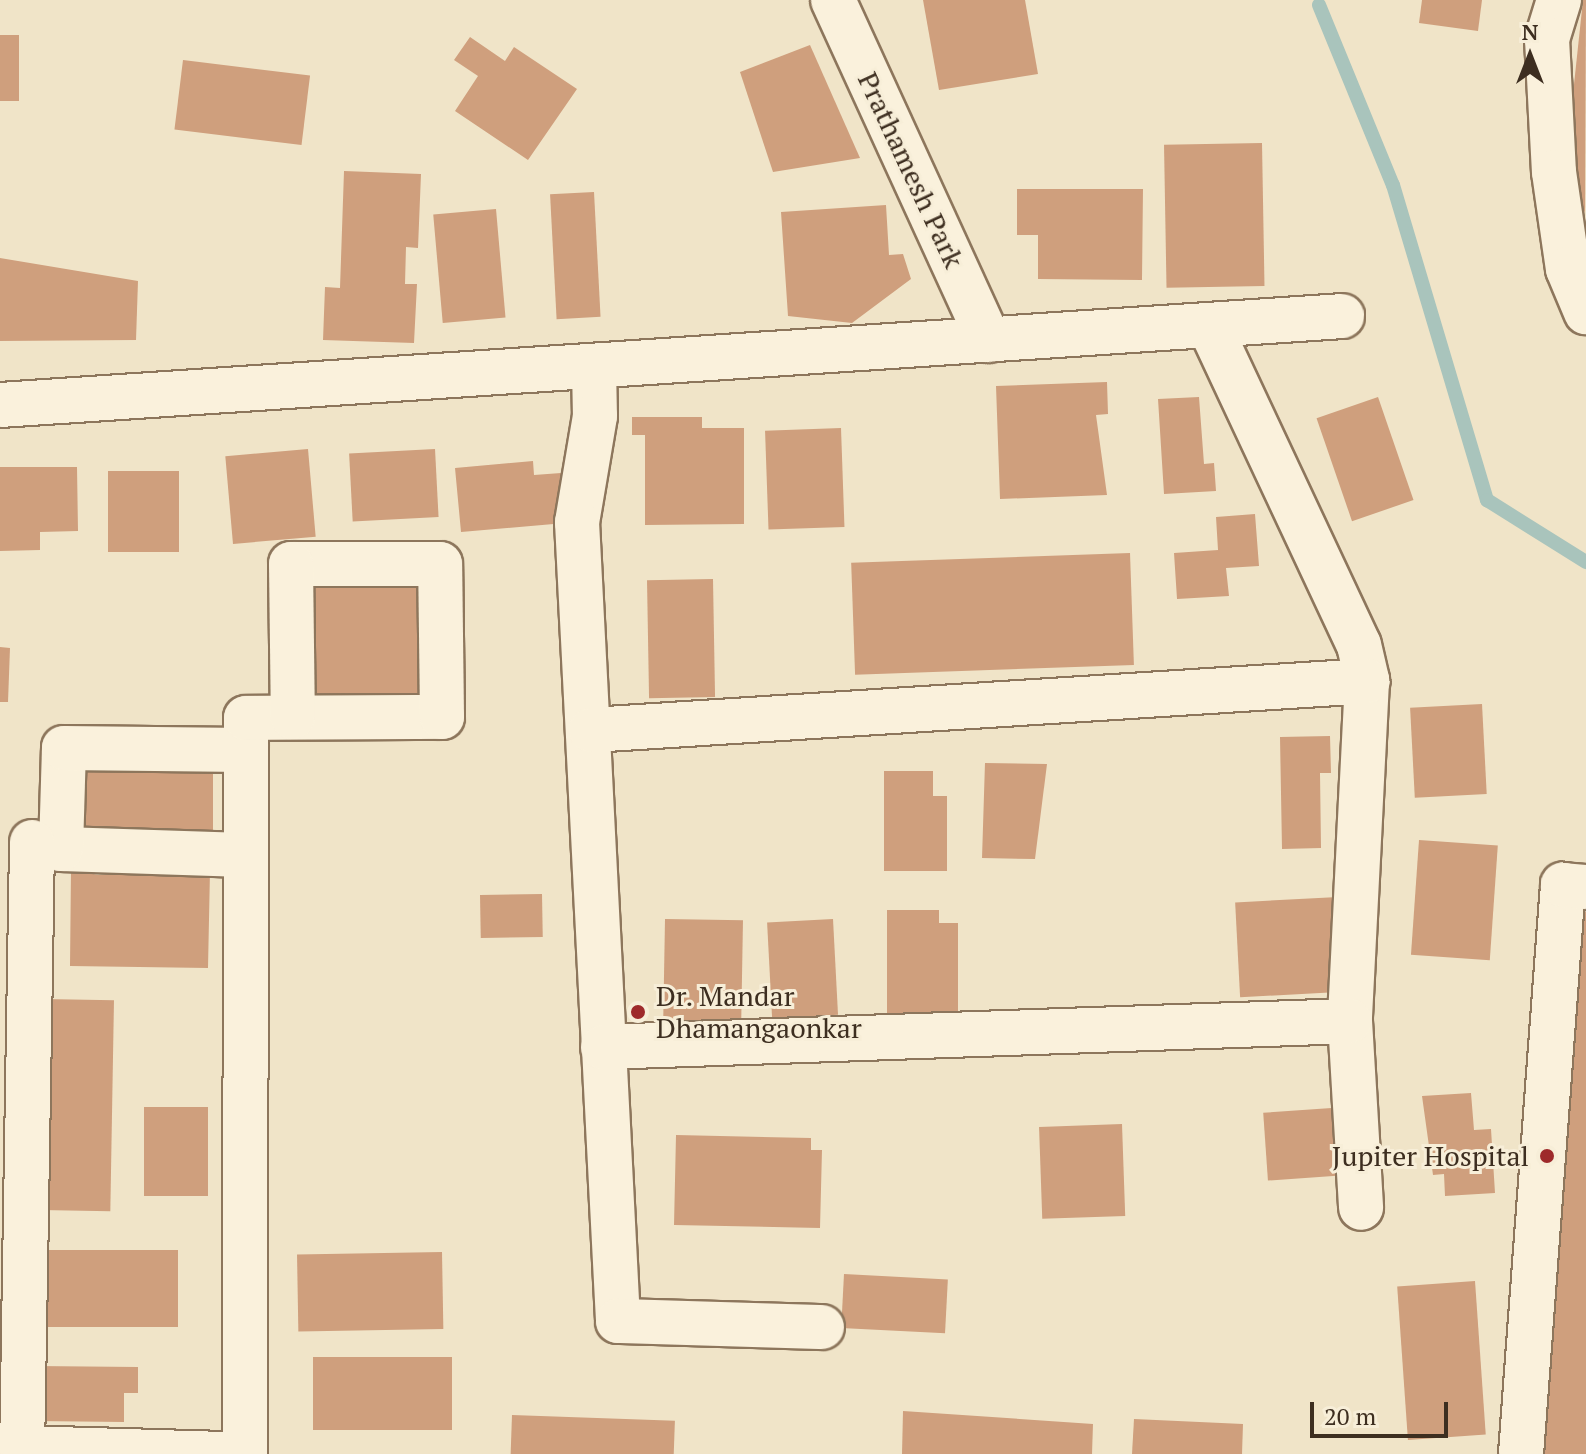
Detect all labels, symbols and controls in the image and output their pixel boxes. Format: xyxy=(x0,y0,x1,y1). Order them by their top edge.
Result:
north arrow xyxy=(1490,16,1570,96)
text: N xyxy=(1522,17,1538,46)
street label: Prathamesh Park xyxy=(851,67,971,273)
place label: Dr. Mandar Dhamangaonkar xyxy=(656,979,862,1045)
marker: Dr. Mandar Dhamangaonkar xyxy=(627,1001,649,1023)
place label: Jupiter Hospital xyxy=(1332,1139,1529,1173)
marker: Jupiter Hospital xyxy=(1536,1145,1558,1167)
scale bar xyxy=(1314,1386,1452,1436)
text: 20 m xyxy=(1324,1400,1376,1432)

